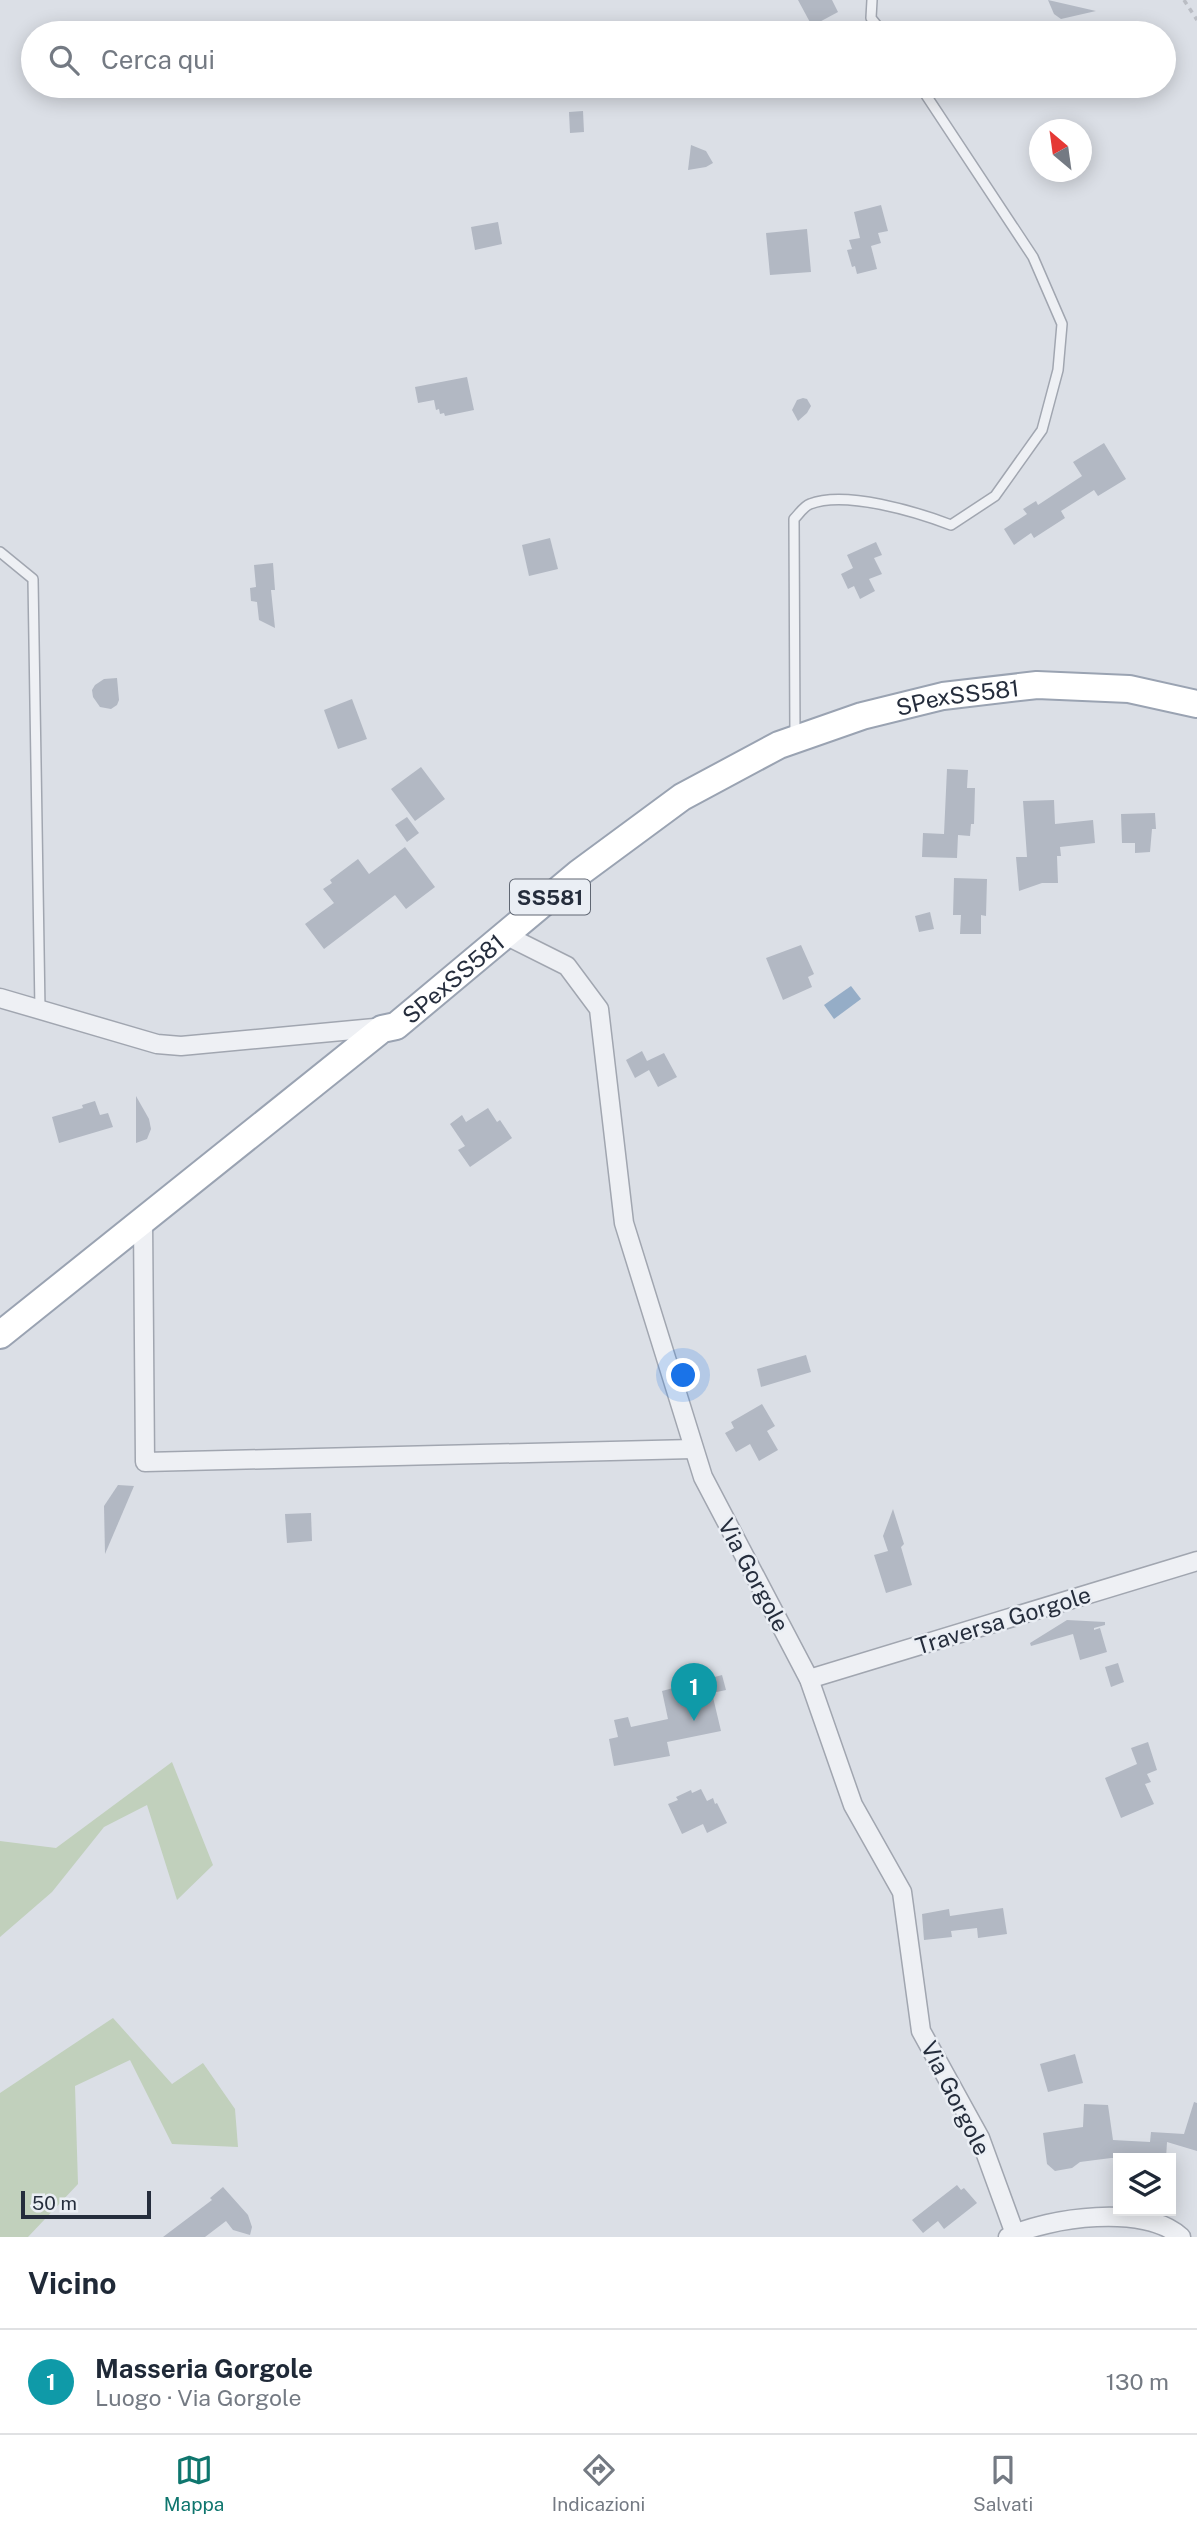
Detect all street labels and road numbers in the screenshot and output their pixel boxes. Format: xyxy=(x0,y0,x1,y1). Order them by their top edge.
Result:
street label: SPexSS581 xyxy=(893,674,1021,721)
road number: SS581 xyxy=(510,880,590,914)
street label: SPexSS581 xyxy=(396,928,509,1029)
street label: Via Gorgole xyxy=(713,1514,795,1636)
street label: Traversa Gorgole xyxy=(912,1580,1094,1660)
street label: Via Gorgole xyxy=(916,2036,996,2160)

